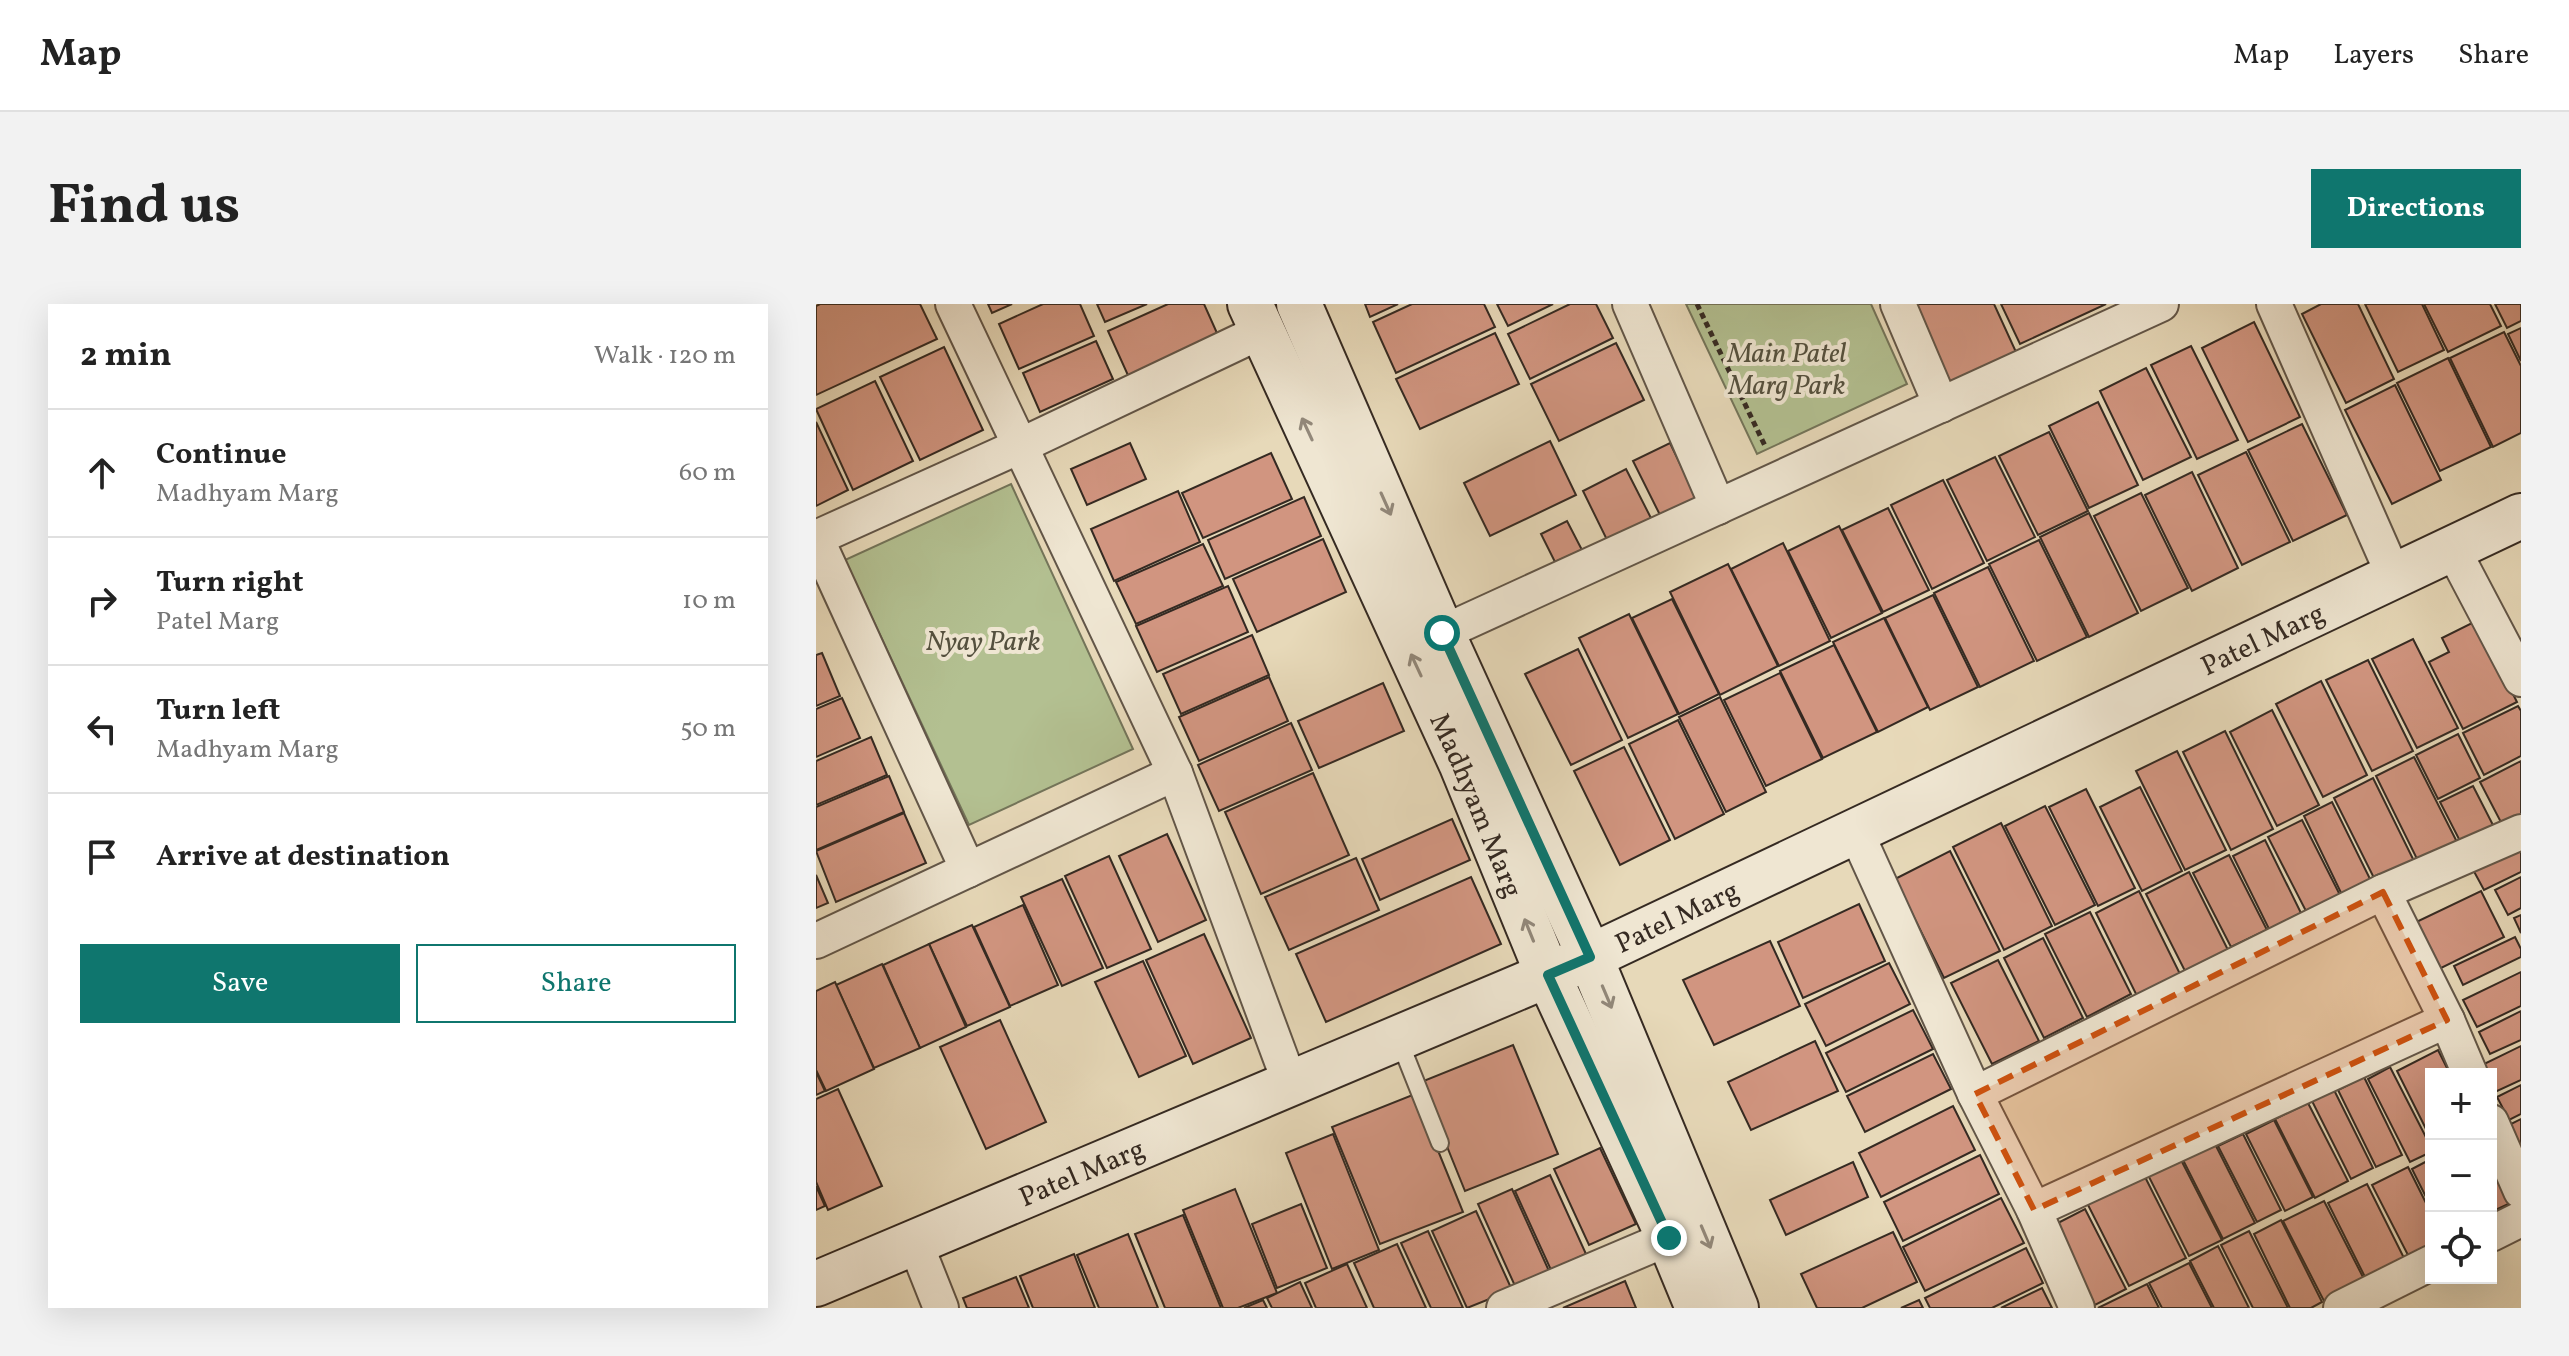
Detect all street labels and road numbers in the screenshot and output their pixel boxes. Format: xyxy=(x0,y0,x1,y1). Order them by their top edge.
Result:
street label: Patel Marg xyxy=(2195,595,2332,687)
street label: Madhyam Marg xyxy=(1419,707,1531,904)
street label: Patel Marg xyxy=(1609,872,1746,964)
street label: Patel Marg xyxy=(1014,1130,1151,1218)

